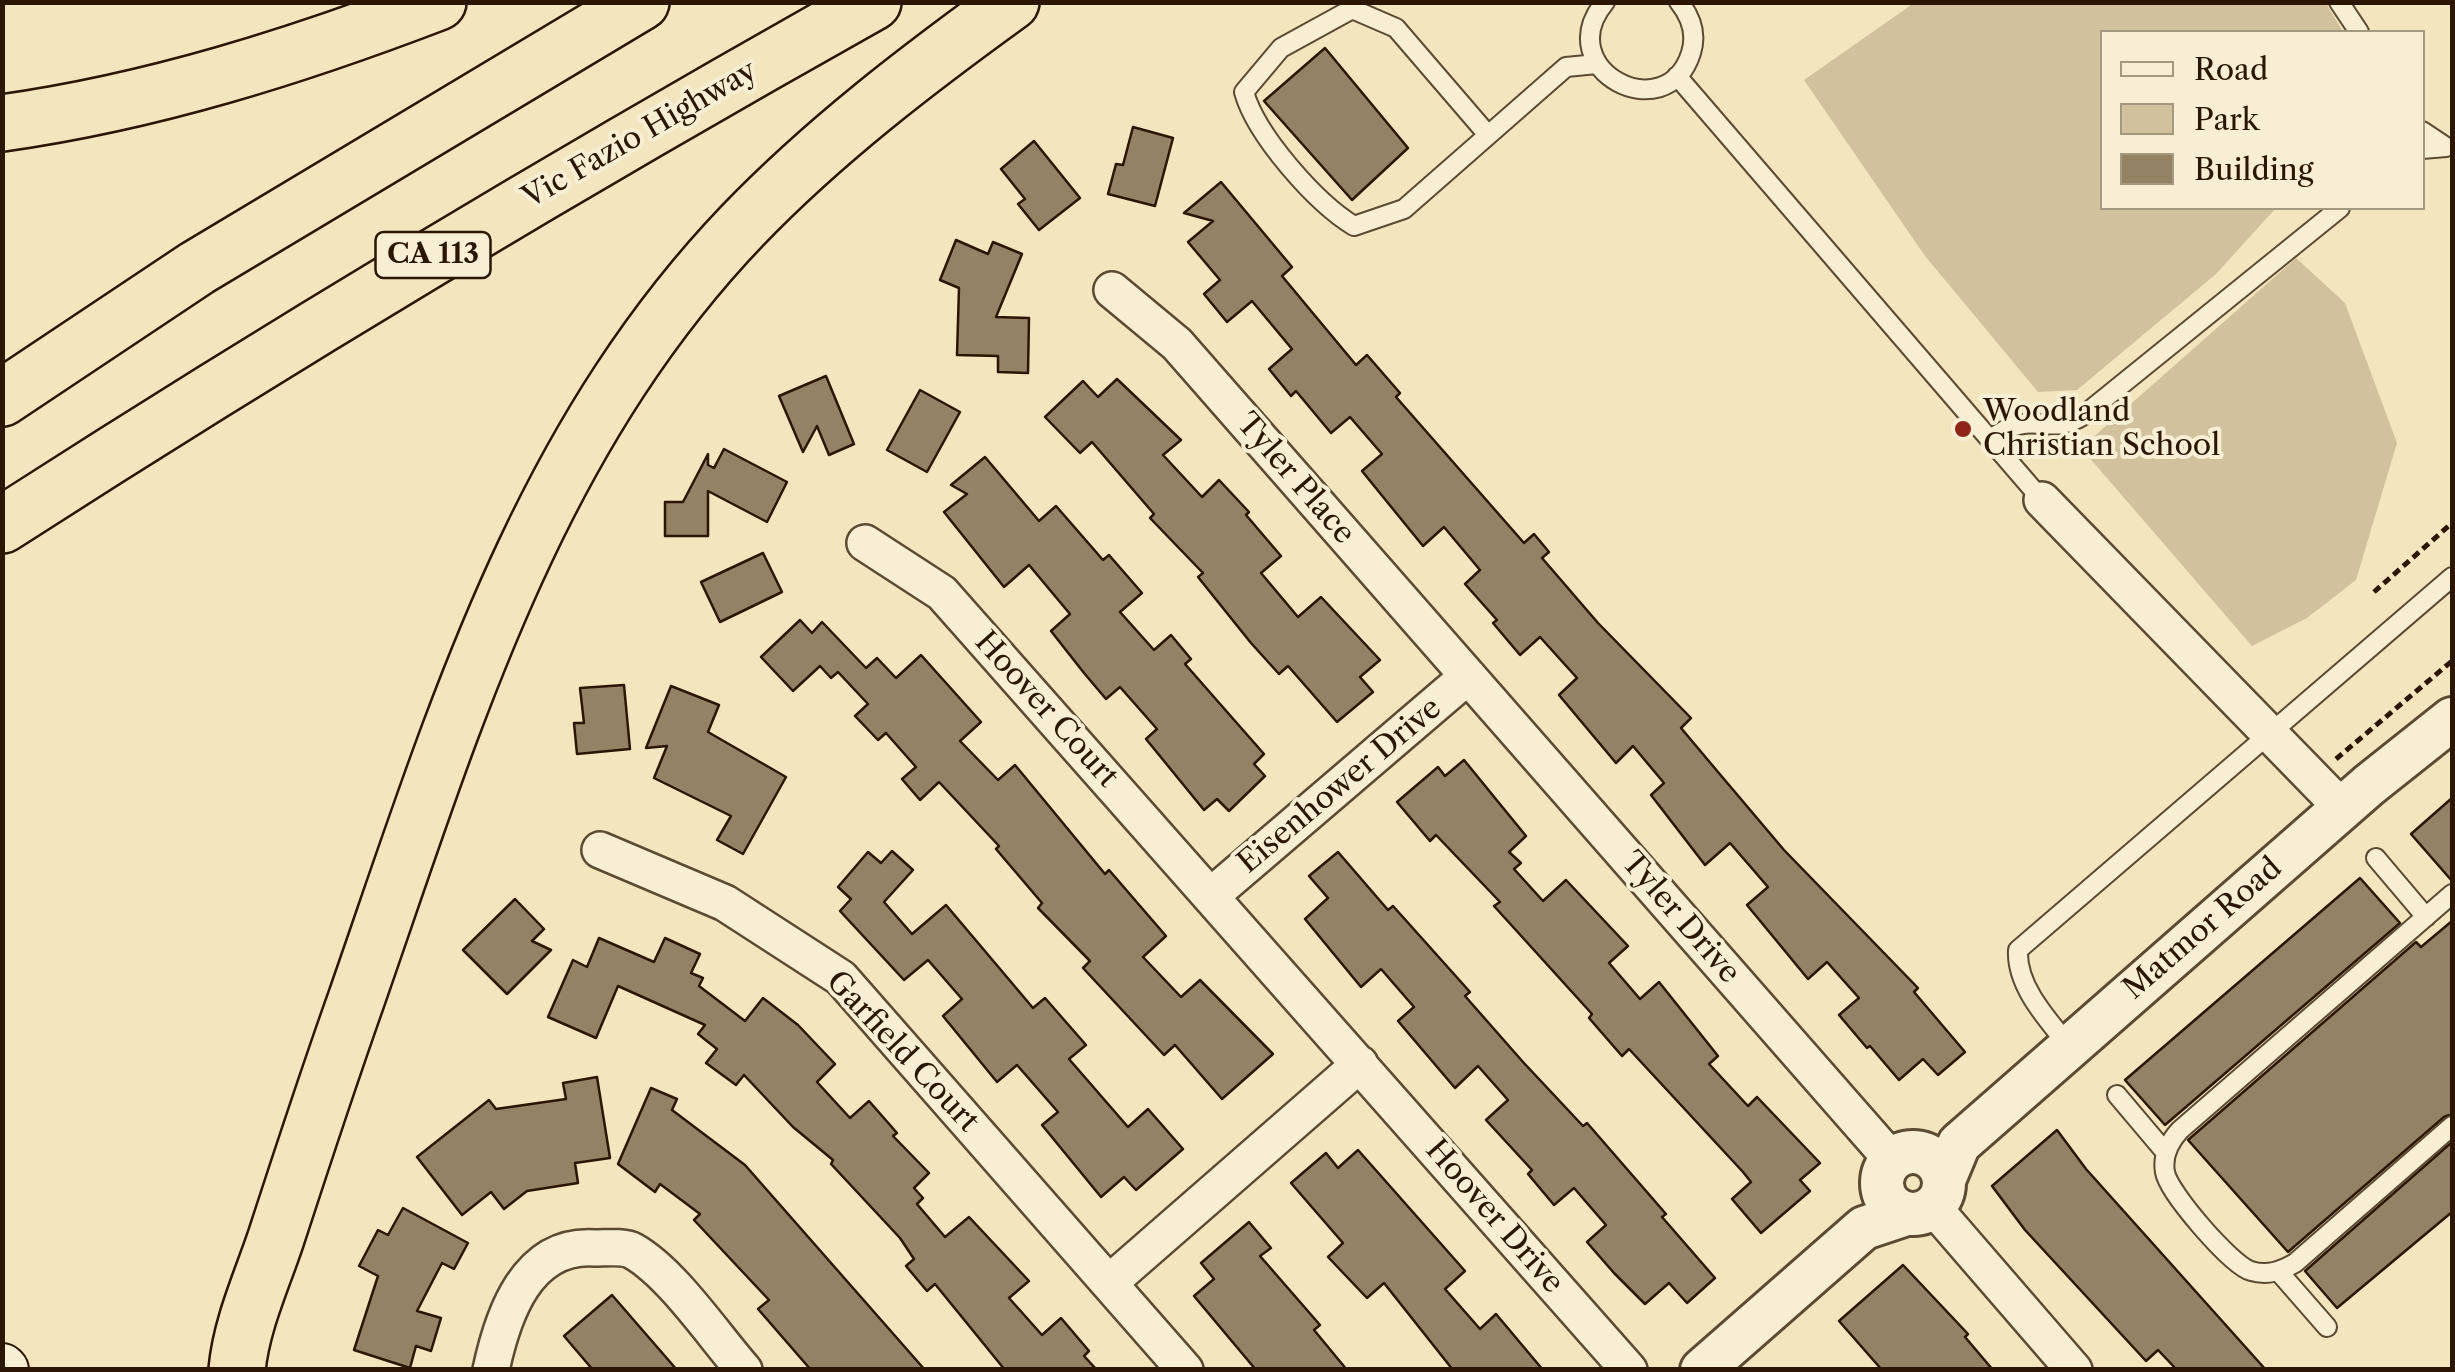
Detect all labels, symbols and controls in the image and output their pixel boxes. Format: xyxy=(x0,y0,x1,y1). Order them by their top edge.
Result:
legend xyxy=(2100,30,2425,210)
text: Road xyxy=(2194,51,2268,88)
street label: Vic Fazio Highway xyxy=(517,53,763,217)
text: Park xyxy=(2194,101,2259,138)
text: Building xyxy=(2194,151,2314,188)
road number: CA 113 xyxy=(376,232,490,278)
place label: Woodland Christian School xyxy=(1983,394,2220,464)
street label: Tyler Place xyxy=(1228,406,1362,552)
marker: Woodland Christian School xyxy=(1952,418,1974,440)
street label: Hoover Court xyxy=(967,625,1125,795)
street label: Eisenhower Drive xyxy=(1231,691,1449,881)
street label: Tyler Drive xyxy=(1613,845,1747,991)
street label: Matmor Road xyxy=(2117,851,2289,1007)
street label: Garfield Court xyxy=(818,964,986,1140)
street label: Hoover Drive xyxy=(1418,1133,1570,1301)

